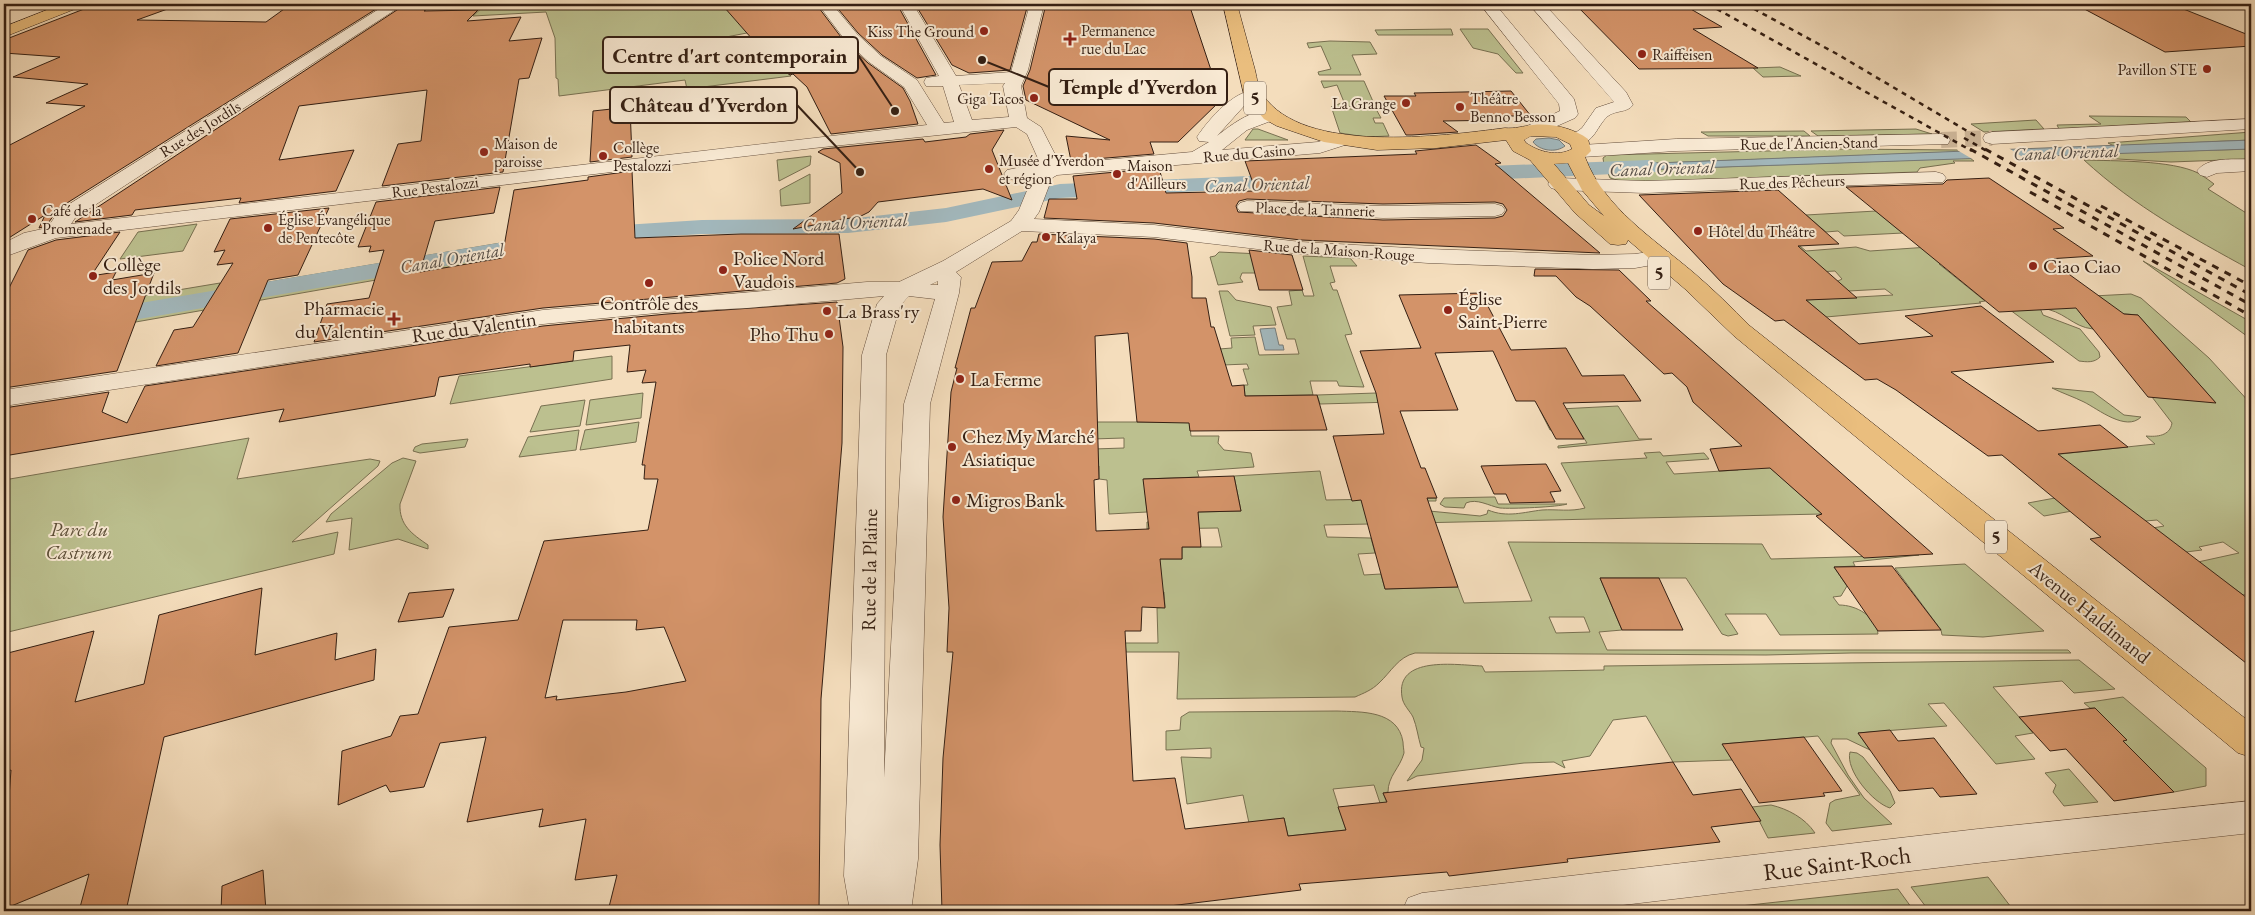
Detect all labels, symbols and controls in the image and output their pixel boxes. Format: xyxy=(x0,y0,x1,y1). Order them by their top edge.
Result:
place label: Permanence rue du Lac xyxy=(1081,20,1155,59)
place label: Kiss The Ground xyxy=(867,21,975,42)
marker: Kiss The Ground xyxy=(978,25,990,37)
marker: Permanence rue du Lac xyxy=(1063,32,1077,46)
callout: Centre d'art contemporain xyxy=(603,37,858,73)
text: Centre d'art contemporain xyxy=(613,42,848,69)
place label: Raiffeisen xyxy=(1652,44,1713,65)
marker: Raiffeisen xyxy=(1636,48,1648,60)
place label: Pavillon STE xyxy=(2118,59,2197,80)
marker: Pavillon STE xyxy=(2201,63,2213,75)
callout: Temple d'Yverdon xyxy=(1049,69,1227,105)
text: Temple d'Yverdon xyxy=(1059,73,1217,100)
road number: 5 xyxy=(1244,82,1266,115)
callout: Château d'Yverdon xyxy=(610,87,797,123)
place label: Giga Tacos xyxy=(957,88,1024,109)
place label: Théâtre Benno Besson xyxy=(1470,88,1557,127)
text: Château d'Yverdon xyxy=(620,91,788,118)
marker: Giga Tacos xyxy=(1028,92,1040,104)
place label: La Grange xyxy=(1332,93,1396,114)
street label: Rue des Jordils xyxy=(156,96,244,162)
marker: La Grange xyxy=(1400,97,1412,109)
marker: Théâtre Benno Besson xyxy=(1454,101,1466,113)
street label: Rue de l'Ancien-Stand xyxy=(1740,131,1879,155)
place label: Maison de paroisse xyxy=(494,133,557,172)
place label: Collège Pestalozzi xyxy=(613,137,671,176)
street label: Rue du Casino xyxy=(1202,139,1296,167)
water label: Canal Oriental xyxy=(2013,139,2120,165)
marker: Maison de paroisse xyxy=(478,146,490,158)
marker: Collège Pestalozzi xyxy=(597,150,609,162)
place label: Musée d'Yverdon et région xyxy=(999,150,1105,189)
place label: Maison d'Ailleurs xyxy=(1127,155,1186,194)
water label: Canal Oriental xyxy=(1609,155,1716,181)
marker: Musée d'Yverdon et région xyxy=(983,163,995,175)
marker: Maison d'Ailleurs xyxy=(1111,168,1123,180)
street label: Rue des Pêcheurs xyxy=(1739,170,1845,194)
street label: Rue Pestalozzi xyxy=(390,171,480,203)
water label: Canal Oriental xyxy=(1204,171,1311,197)
street label: Place de la Tannerie xyxy=(1255,196,1375,222)
place label: Café de la Promenade xyxy=(42,200,112,239)
water label: Canal Oriental xyxy=(802,208,909,236)
place label: Église Évangélique de Pentecôte xyxy=(278,209,390,248)
marker: Café de la Promenade xyxy=(26,213,38,225)
place label: Hôtel du Théâtre xyxy=(1708,221,1815,242)
marker: Église Évangélique de Pentecôte xyxy=(262,222,274,234)
marker: Hôtel du Théâtre xyxy=(1692,225,1704,237)
place label: Kalaya xyxy=(1056,227,1097,248)
marker: Kalaya xyxy=(1040,231,1052,243)
street label: Rue de la Maison-Rouge xyxy=(1263,234,1415,266)
water label: Canal Oriental xyxy=(398,237,507,278)
place label: Police Nord Vaudois xyxy=(733,245,825,294)
place label: Collège des Jordils xyxy=(103,251,181,300)
place label: Ciao Ciao xyxy=(2043,253,2121,279)
road number: 5 xyxy=(1648,256,1670,290)
marker: Ciao Ciao xyxy=(2027,260,2039,272)
marker: Police Nord Vaudois xyxy=(717,264,729,276)
marker: Collège des Jordils xyxy=(87,270,99,282)
marker: Contrôle des habitants xyxy=(643,277,655,289)
place label: Église Saint-Pierre xyxy=(1458,285,1548,334)
place label: Contrôle des habitants xyxy=(600,290,698,339)
place label: Pharmacie du Valentin xyxy=(295,295,384,344)
place label: La Brass'ry xyxy=(837,298,920,324)
marker: Église Saint-Pierre xyxy=(1442,304,1454,316)
street label: Rue du Valentin xyxy=(410,305,538,349)
marker: La Brass'ry xyxy=(821,305,833,317)
marker: Pharmacie du Valentin xyxy=(388,313,400,325)
place label: Pho Thu xyxy=(750,321,819,347)
marker: Pho Thu xyxy=(823,328,835,340)
place label: La Ferme xyxy=(970,366,1041,392)
marker: La Ferme xyxy=(954,373,966,385)
place label: Chez My Marché Asiatique xyxy=(961,423,1095,472)
marker: Chez My Marché Asiatique xyxy=(946,441,958,453)
place label: Migros Bank xyxy=(966,487,1065,513)
marker: Migros Bank xyxy=(950,494,962,506)
street label: Rue de la Plaine xyxy=(855,508,883,631)
park label: Parc du Castrum xyxy=(45,516,113,565)
road number: 5 xyxy=(1985,520,2007,554)
street label: Avenue Haldimand xyxy=(2023,554,2157,670)
street label: Rue Saint-Roch xyxy=(1761,839,1913,887)

